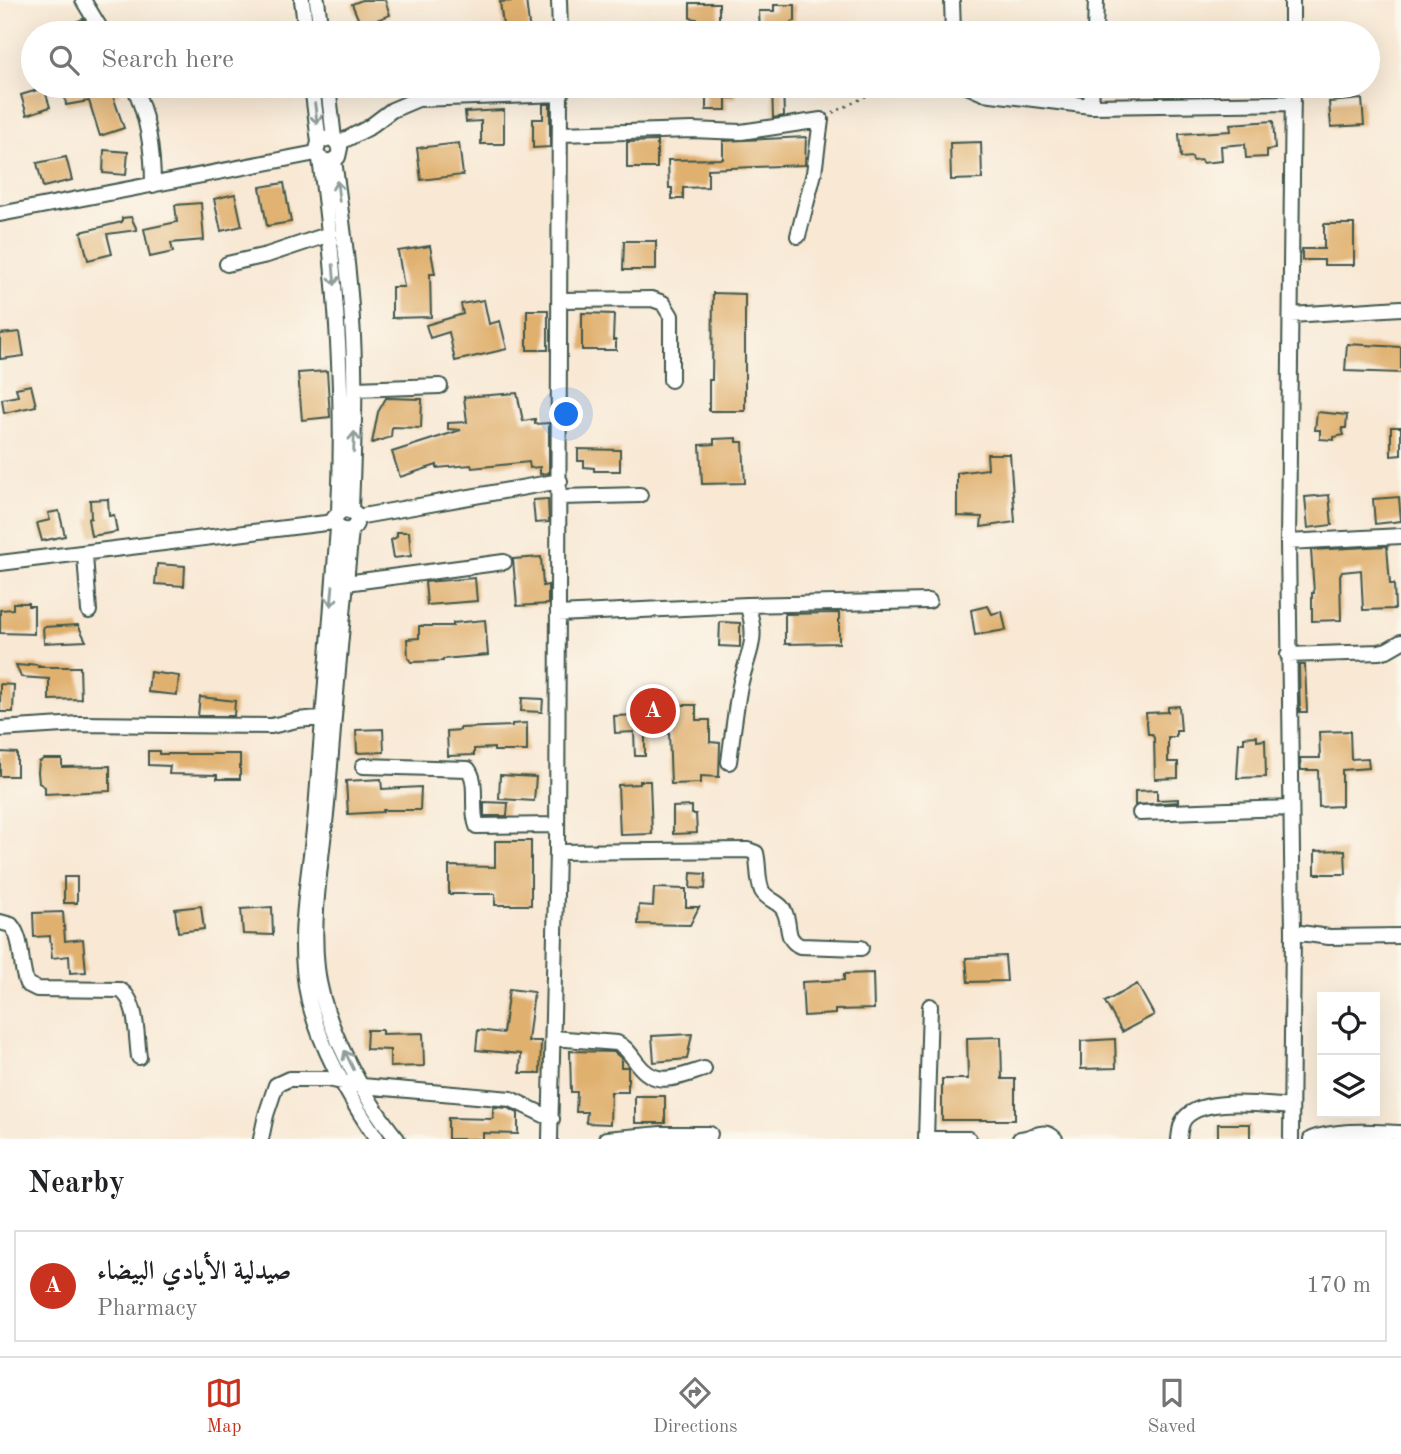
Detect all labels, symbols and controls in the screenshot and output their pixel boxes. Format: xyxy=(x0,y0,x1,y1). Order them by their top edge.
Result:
search box xyxy=(21,21,1380,98)
icon: search xyxy=(45,41,83,79)
text: Search here xyxy=(101,47,234,73)
one-way arrow xyxy=(309,102,322,125)
one-way arrow xyxy=(332,180,345,202)
one-way arrow xyxy=(328,264,341,286)
your location xyxy=(549,397,583,431)
one-way arrow xyxy=(347,431,361,454)
one-way arrow xyxy=(325,585,338,607)
pin: A xyxy=(630,685,676,737)
map controls xyxy=(1317,992,1380,1118)
button: locate xyxy=(1317,992,1380,1055)
one-way arrow xyxy=(342,1050,356,1071)
button: layers xyxy=(1317,1055,1380,1118)
text: Nearby xyxy=(28,1169,125,1199)
text: صيدلية الأيادي البيضاء xyxy=(97,1259,291,1285)
text: A xyxy=(44,1274,62,1297)
text: 170 m xyxy=(1306,1274,1371,1297)
text: Pharmacy xyxy=(97,1297,198,1320)
tab: Map xyxy=(205,1374,243,1439)
tab: Directions xyxy=(653,1374,738,1439)
tab: Saved xyxy=(1148,1374,1196,1439)

